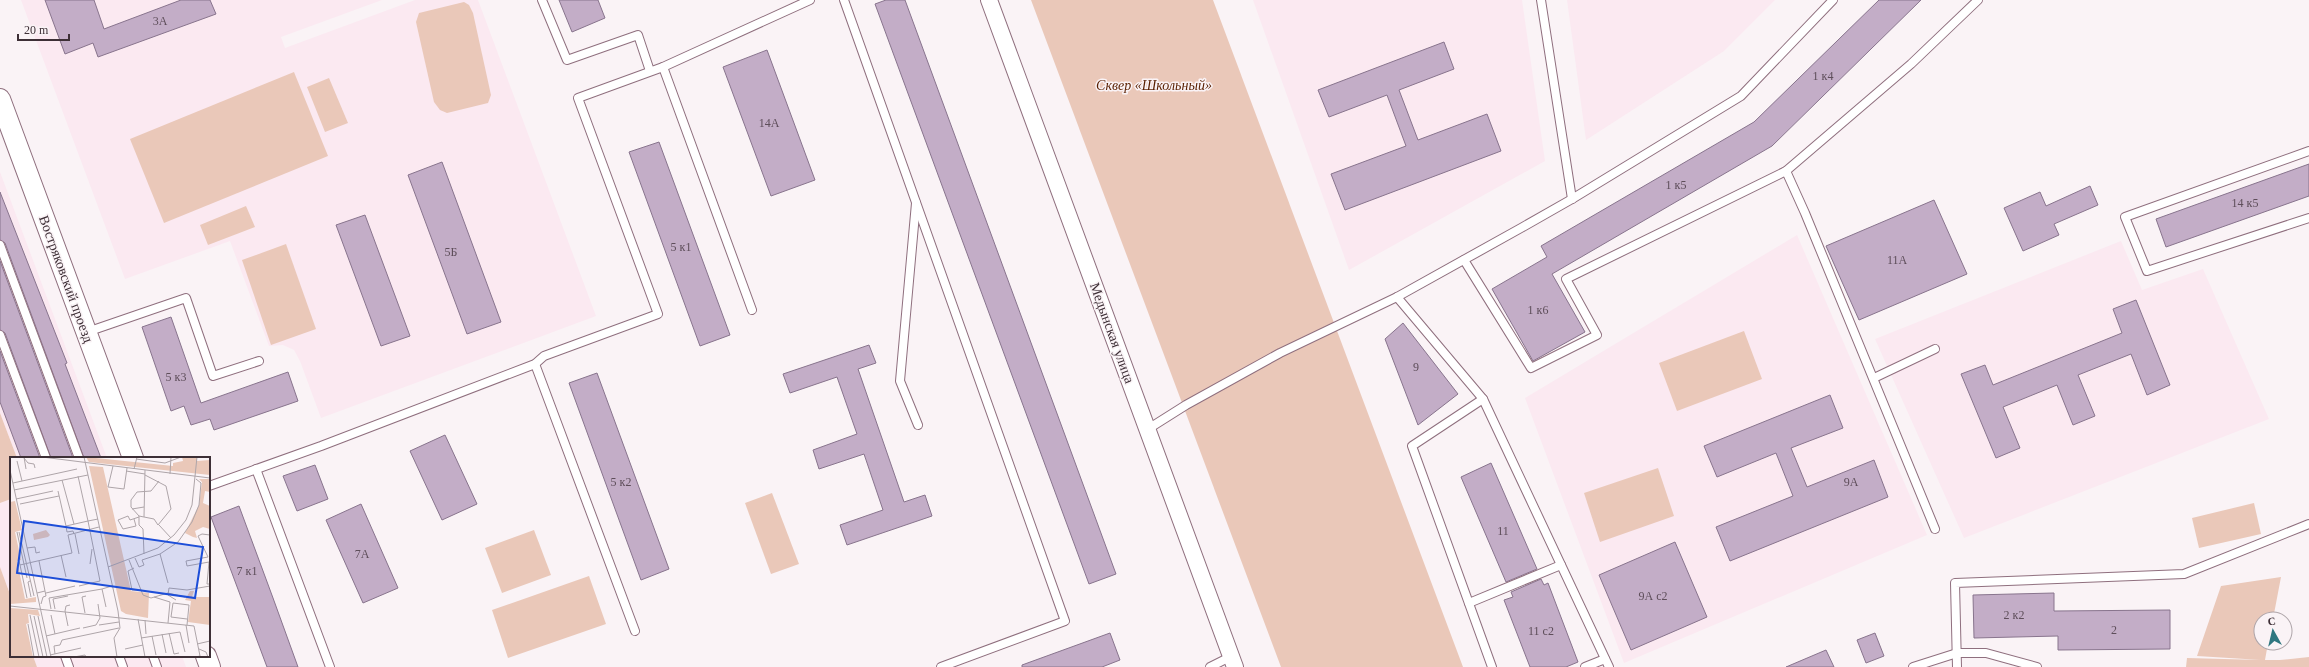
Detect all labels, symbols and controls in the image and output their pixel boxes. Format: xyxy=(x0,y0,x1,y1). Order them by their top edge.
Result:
house number: 3А xyxy=(153,14,168,28)
scale bar xyxy=(18,16,69,42)
text: 20 m xyxy=(24,23,49,37)
house number: 1 к4 xyxy=(1813,69,1833,83)
park label: Сквер «Школьный» xyxy=(1096,78,1212,93)
house number: 14А xyxy=(759,116,780,130)
house number: 1 к5 xyxy=(1666,178,1686,192)
house number: 14 к5 xyxy=(2232,196,2258,210)
street label: Востряковский проезд xyxy=(36,213,96,345)
house number: 5 к1 xyxy=(671,240,691,254)
house number: 5Б xyxy=(445,245,458,259)
house number: 11А xyxy=(1887,253,1907,267)
street label: Медынская улица xyxy=(1087,281,1137,386)
house number: 1 к6 xyxy=(1528,303,1548,317)
house number: 9 xyxy=(1413,360,1419,374)
house number: 5 к3 xyxy=(166,370,186,384)
inset map xyxy=(10,457,210,657)
house number: 5 к2 xyxy=(611,475,631,489)
house number: 9А xyxy=(1844,475,1859,489)
house number: 11 xyxy=(1497,524,1509,538)
house number: 7А xyxy=(355,547,370,561)
house number: 7 к1 xyxy=(237,564,257,578)
house number: 9А с2 xyxy=(1639,589,1668,603)
house number: 2 к2 xyxy=(2004,608,2024,622)
north arrow xyxy=(2253,611,2293,651)
text: С xyxy=(2267,615,2276,628)
house number: 2 xyxy=(2111,623,2117,637)
house number: 11 с2 xyxy=(1528,624,1554,638)

